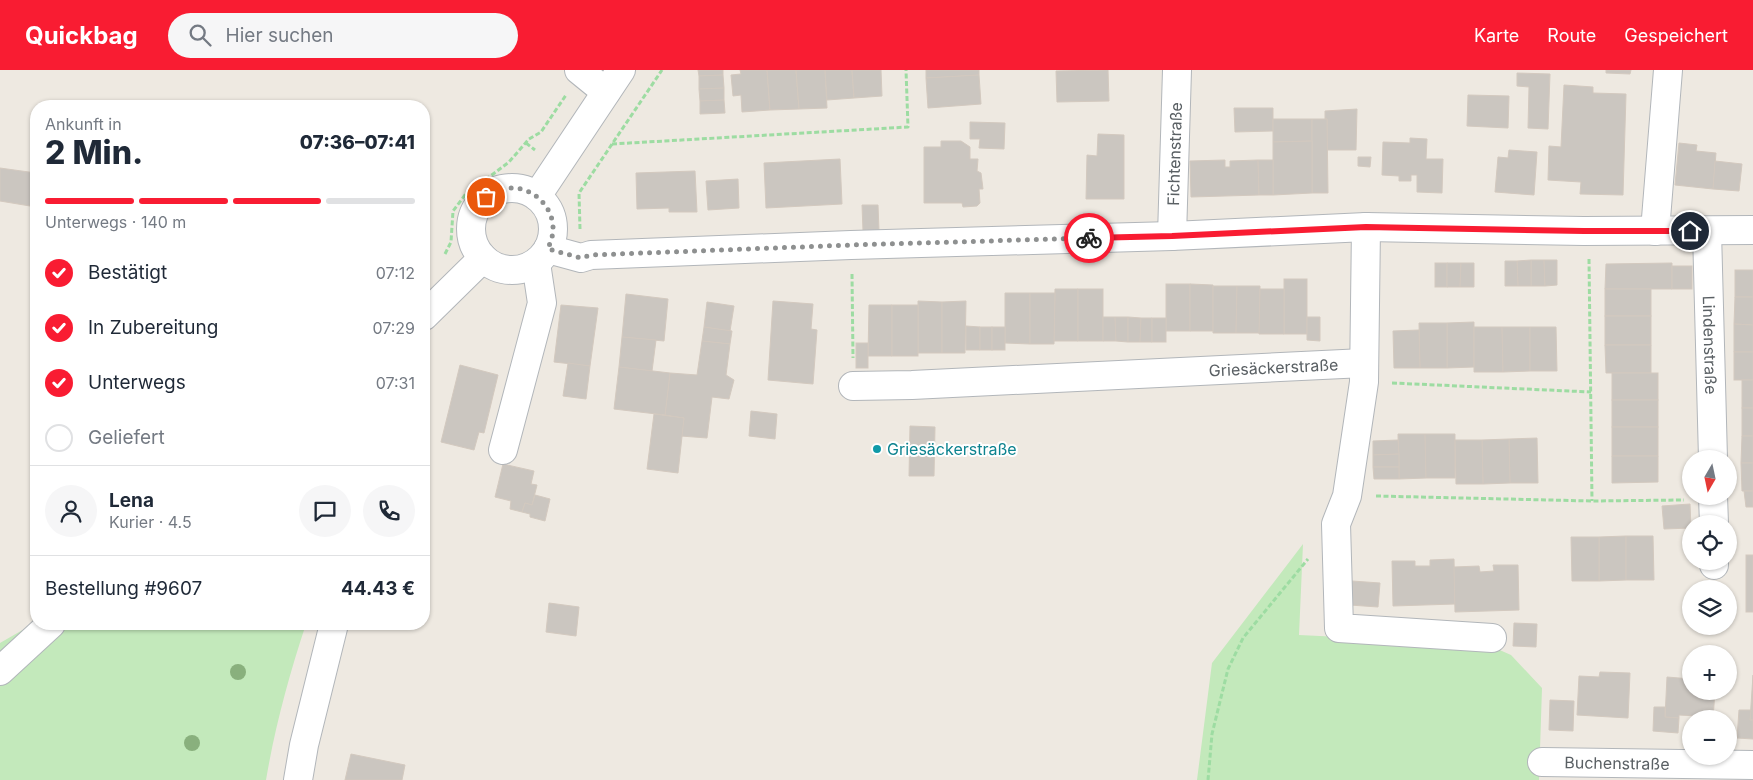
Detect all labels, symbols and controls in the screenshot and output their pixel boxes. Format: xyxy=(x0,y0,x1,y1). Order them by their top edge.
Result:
search box xyxy=(168,13,518,58)
text: Quickbag xyxy=(25,21,138,50)
icon: search xyxy=(186,21,214,49)
text: Hier suchen xyxy=(226,24,334,47)
text: Karte xyxy=(1474,25,1519,46)
text: Route xyxy=(1547,25,1596,46)
text: Gespeichert xyxy=(1624,25,1728,46)
street label: Fichtenstraße xyxy=(1163,102,1186,206)
text: Ankunft in xyxy=(45,114,122,134)
text: 07:36–07:41 xyxy=(300,131,415,154)
text: 2 Min. xyxy=(45,133,143,172)
pin xyxy=(465,176,507,218)
icon: bag xyxy=(472,183,500,211)
pin xyxy=(1669,210,1711,252)
text: Unterwegs · 140 m xyxy=(45,212,186,232)
courier xyxy=(1064,213,1114,263)
icon: home xyxy=(1676,217,1704,245)
icon: bike xyxy=(1075,224,1103,252)
icon: check xyxy=(45,259,73,287)
text: Bestätigt xyxy=(88,261,167,284)
text: 07:12 xyxy=(376,263,415,283)
street label: Lindenstraße xyxy=(1699,295,1721,395)
icon: check xyxy=(45,314,73,342)
text: In Zubereitung xyxy=(88,316,218,339)
text: 07:29 xyxy=(372,318,415,338)
street label: Griesäckerstraße xyxy=(1208,354,1339,381)
icon: check xyxy=(45,369,73,397)
text: Unterwegs xyxy=(88,371,186,394)
text: 07:31 xyxy=(376,373,415,393)
text: Geliefert xyxy=(88,426,165,449)
place label: Griesäckerstraße xyxy=(887,439,1017,459)
marker: Griesäckerstraße xyxy=(871,443,883,455)
north arrow xyxy=(1682,450,1738,505)
map controls xyxy=(1682,450,1737,765)
button: person xyxy=(45,485,97,537)
button: chat xyxy=(299,485,351,537)
button: phone xyxy=(363,485,415,537)
text: Lena xyxy=(109,489,154,512)
text: Kurier · 4.5 xyxy=(109,512,192,532)
button: locate xyxy=(1682,515,1737,570)
text: Bestellung #9607 xyxy=(45,577,202,600)
text: 44.43 € xyxy=(341,577,415,600)
button: layers xyxy=(1682,580,1737,635)
button: + xyxy=(1682,645,1737,700)
button: − xyxy=(1682,710,1737,765)
street label: Buchenstraße xyxy=(1564,752,1670,774)

